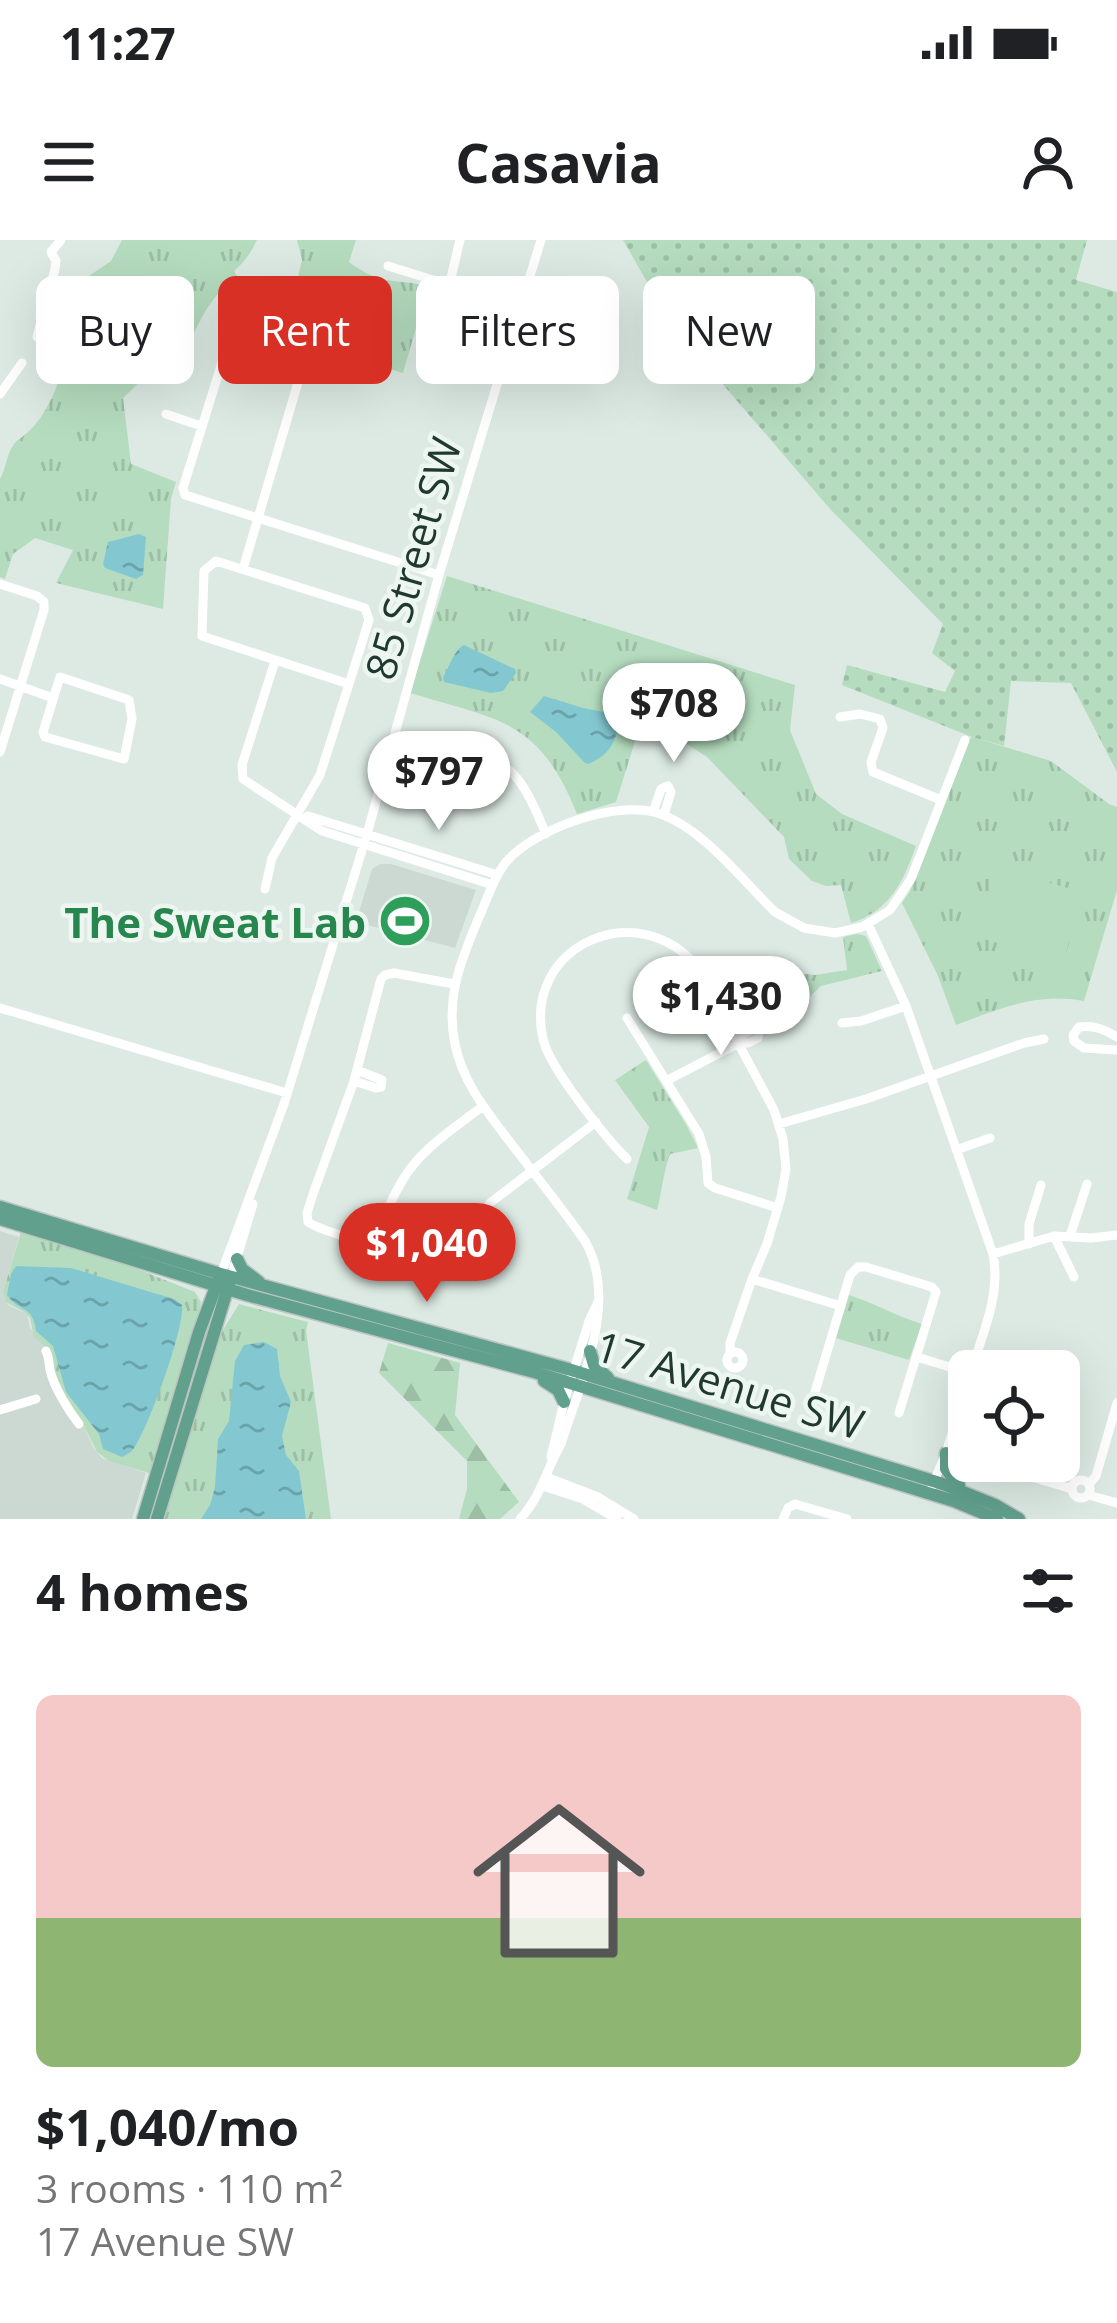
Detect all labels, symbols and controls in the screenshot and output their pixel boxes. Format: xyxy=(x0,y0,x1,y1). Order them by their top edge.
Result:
text: 11:27 xyxy=(60,12,176,73)
text: Casavia xyxy=(455,125,662,199)
icon: menu xyxy=(36,129,102,195)
icon: person xyxy=(1015,129,1081,195)
chip: Buy xyxy=(36,276,194,384)
chip: Rent xyxy=(218,276,392,384)
chip: Filters xyxy=(416,276,619,384)
chip: New xyxy=(643,276,815,384)
street label: 85 Street SW xyxy=(350,430,474,686)
pin: $708 xyxy=(603,663,745,765)
text: $708 xyxy=(629,675,719,728)
pin: $797 xyxy=(368,731,510,833)
text: $797 xyxy=(394,743,484,796)
place label: The Sweat Lab xyxy=(64,893,366,950)
sports icon: The Sweat Lab xyxy=(377,893,433,949)
pin: $1,430 xyxy=(623,956,819,1058)
text: $1,430 xyxy=(660,968,782,1021)
pin: $1,040 xyxy=(329,1203,525,1305)
text: $1,040 xyxy=(366,1215,488,1268)
street label: 17 Avenue SW xyxy=(589,1316,871,1452)
map controls xyxy=(948,1350,1080,1482)
button: locate xyxy=(948,1350,1080,1482)
text: 4 homes xyxy=(36,1556,249,1626)
icon: filters xyxy=(1015,1558,1081,1624)
icon: home xyxy=(451,1773,667,1989)
text: $1,040/mo xyxy=(36,2091,299,2161)
text: 3 rooms · 110 m² xyxy=(36,2161,343,2214)
text: 17 Avenue SW xyxy=(36,2214,294,2267)

